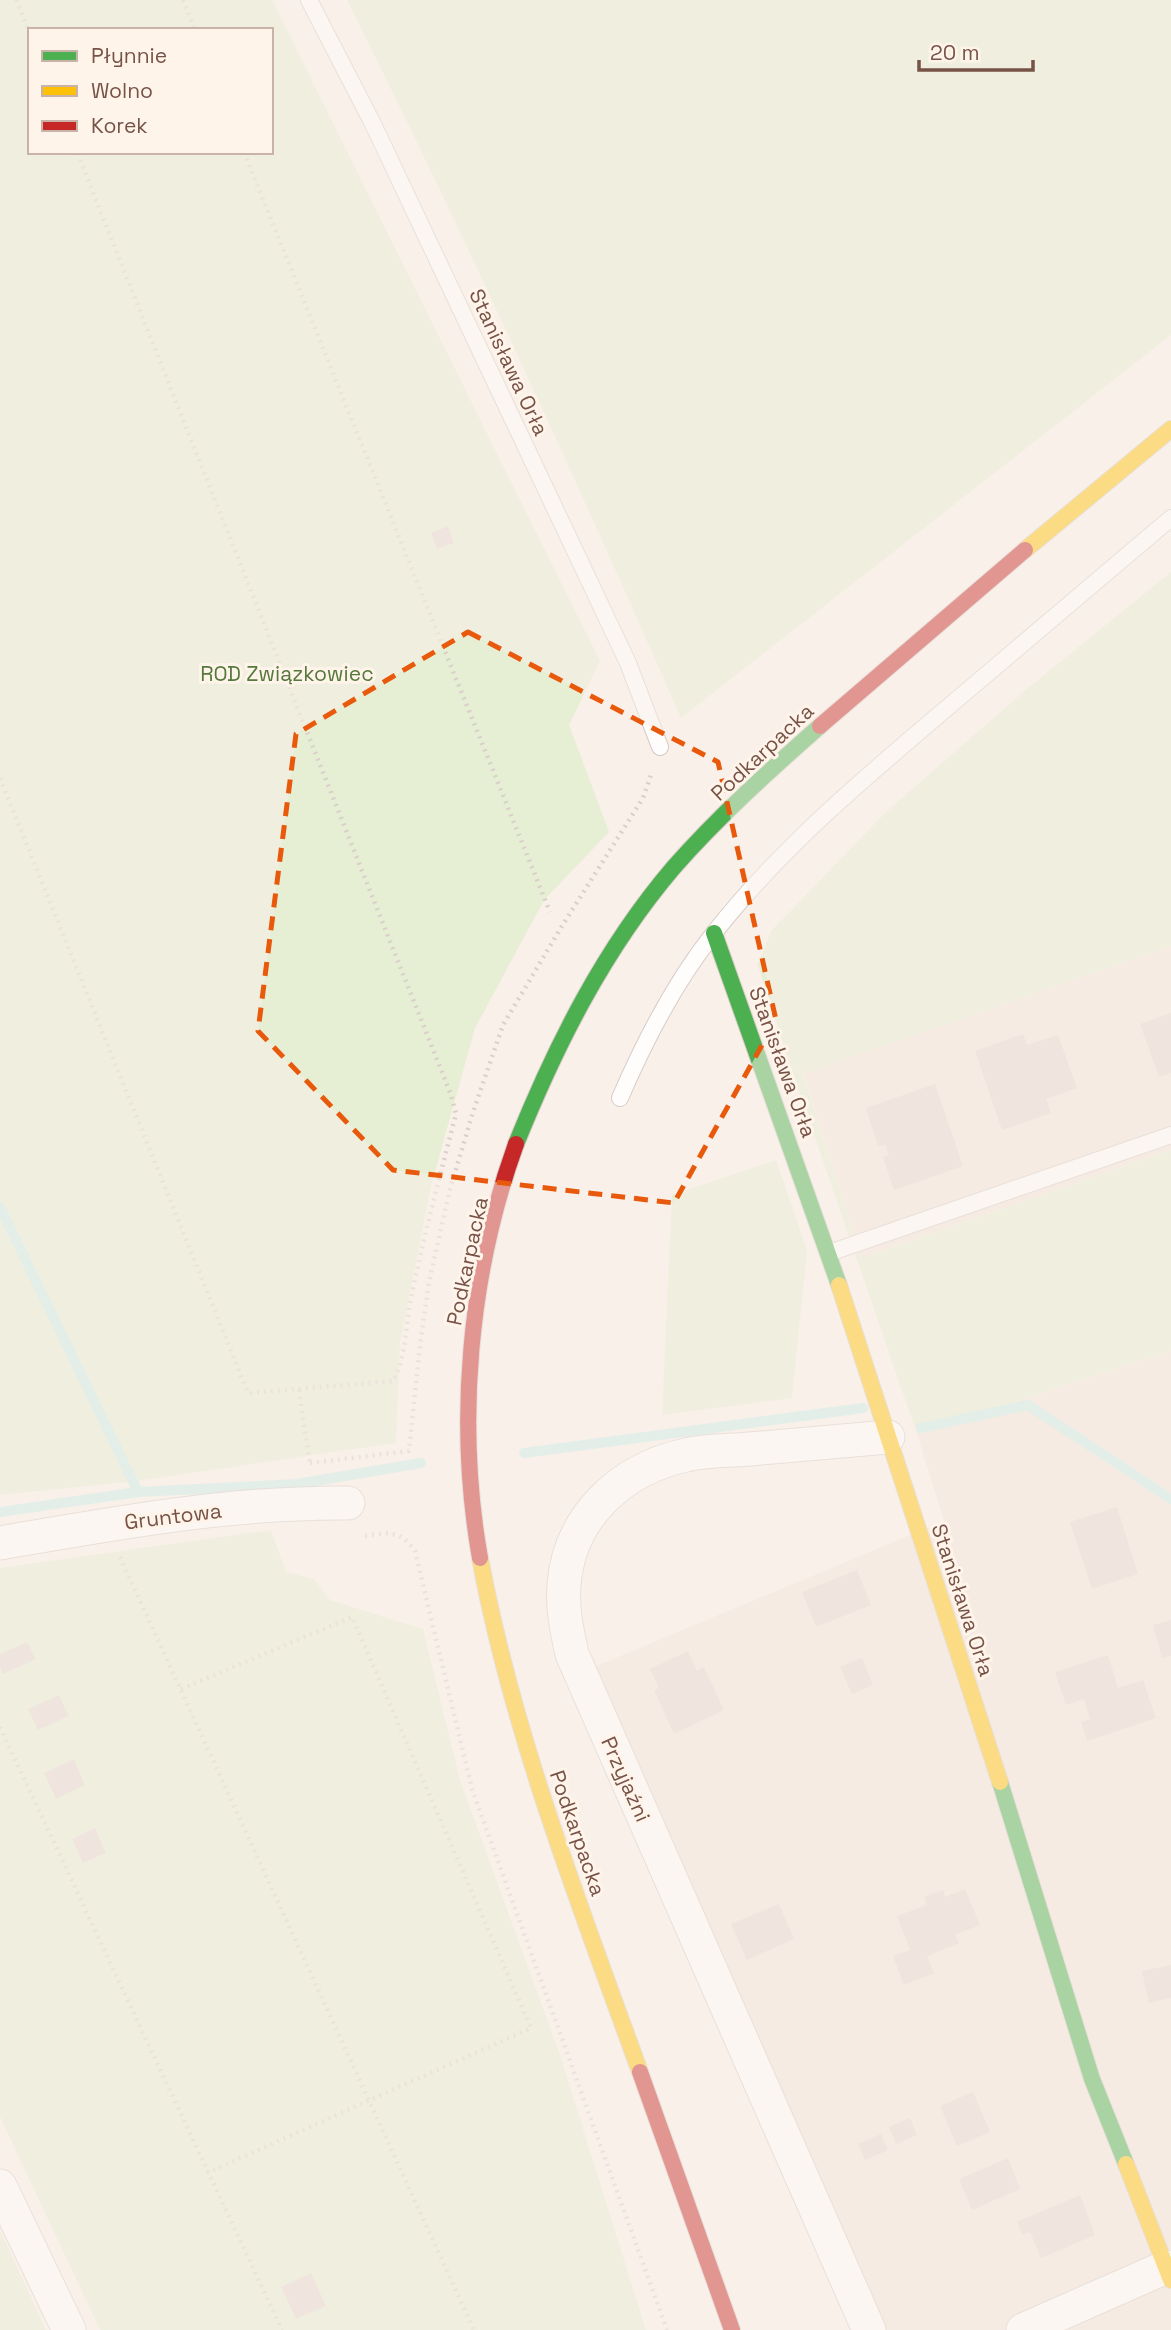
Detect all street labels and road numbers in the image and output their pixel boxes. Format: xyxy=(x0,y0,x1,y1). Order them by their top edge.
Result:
street label: Stanisława Orła xyxy=(463,284,555,440)
street label: Podkarpacka xyxy=(705,698,819,806)
street label: Stanisława Orła xyxy=(743,983,823,1141)
street label: Podkarpacka xyxy=(440,1194,494,1328)
street label: Gruntowa xyxy=(123,1497,223,1535)
street label: Stanisława Orła xyxy=(926,1520,1000,1680)
street label: Przyjaźni xyxy=(595,1732,657,1826)
street label: Podkarpacka xyxy=(544,1767,612,1899)

